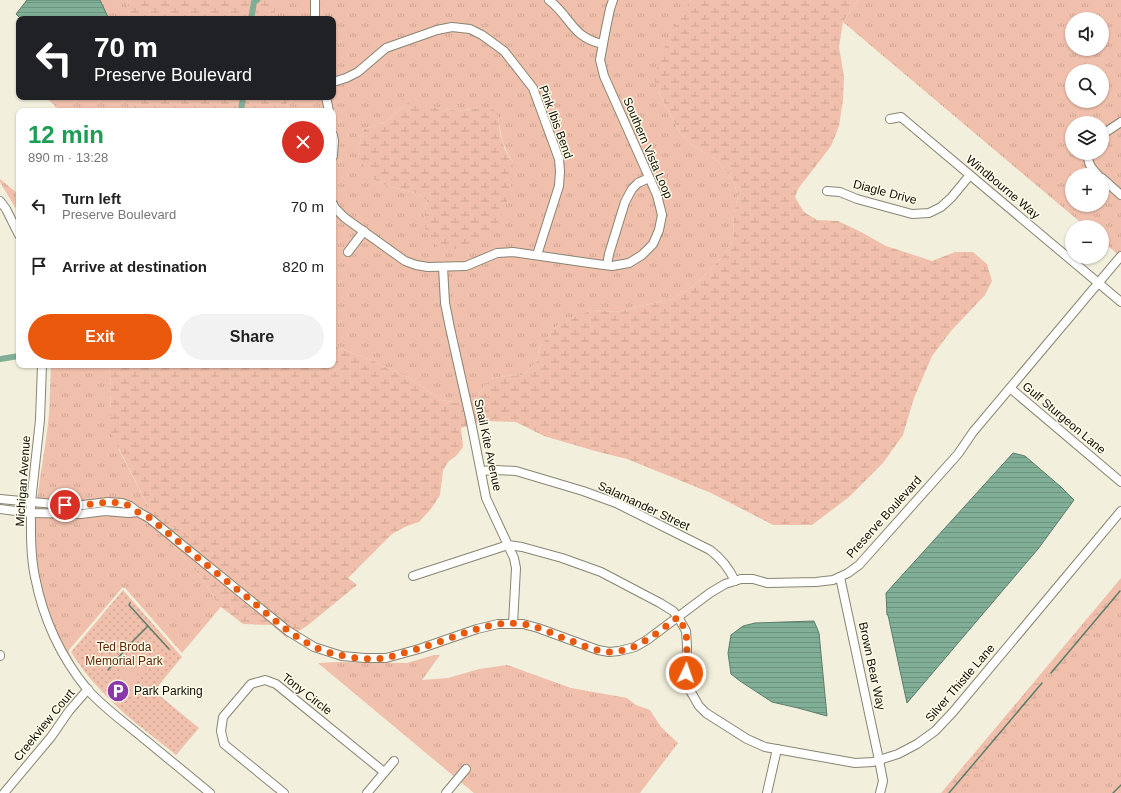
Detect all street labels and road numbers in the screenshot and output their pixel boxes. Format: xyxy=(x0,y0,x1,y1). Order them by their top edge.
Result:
street label: Pink Ibis Bend xyxy=(536,84,576,160)
street label: Southern Vista Loop xyxy=(620,95,676,201)
street label: Windbourne Way xyxy=(963,152,1043,222)
street label: Diagle Drive xyxy=(852,177,919,207)
street label: Gulf Sturgeon Lane xyxy=(1020,379,1109,457)
street label: Snail Kite Avenue xyxy=(471,398,505,493)
street label: Michigan Avenue xyxy=(13,435,33,527)
street label: Preserve Boulevard xyxy=(844,473,924,561)
street label: Salamander Street xyxy=(596,479,693,534)
street label: Brown Bear Way xyxy=(856,621,888,711)
street label: Silver Thistle Lane xyxy=(922,641,998,725)
street label: Tony Circle xyxy=(279,670,335,718)
street label: Creekview Court xyxy=(11,686,78,764)

